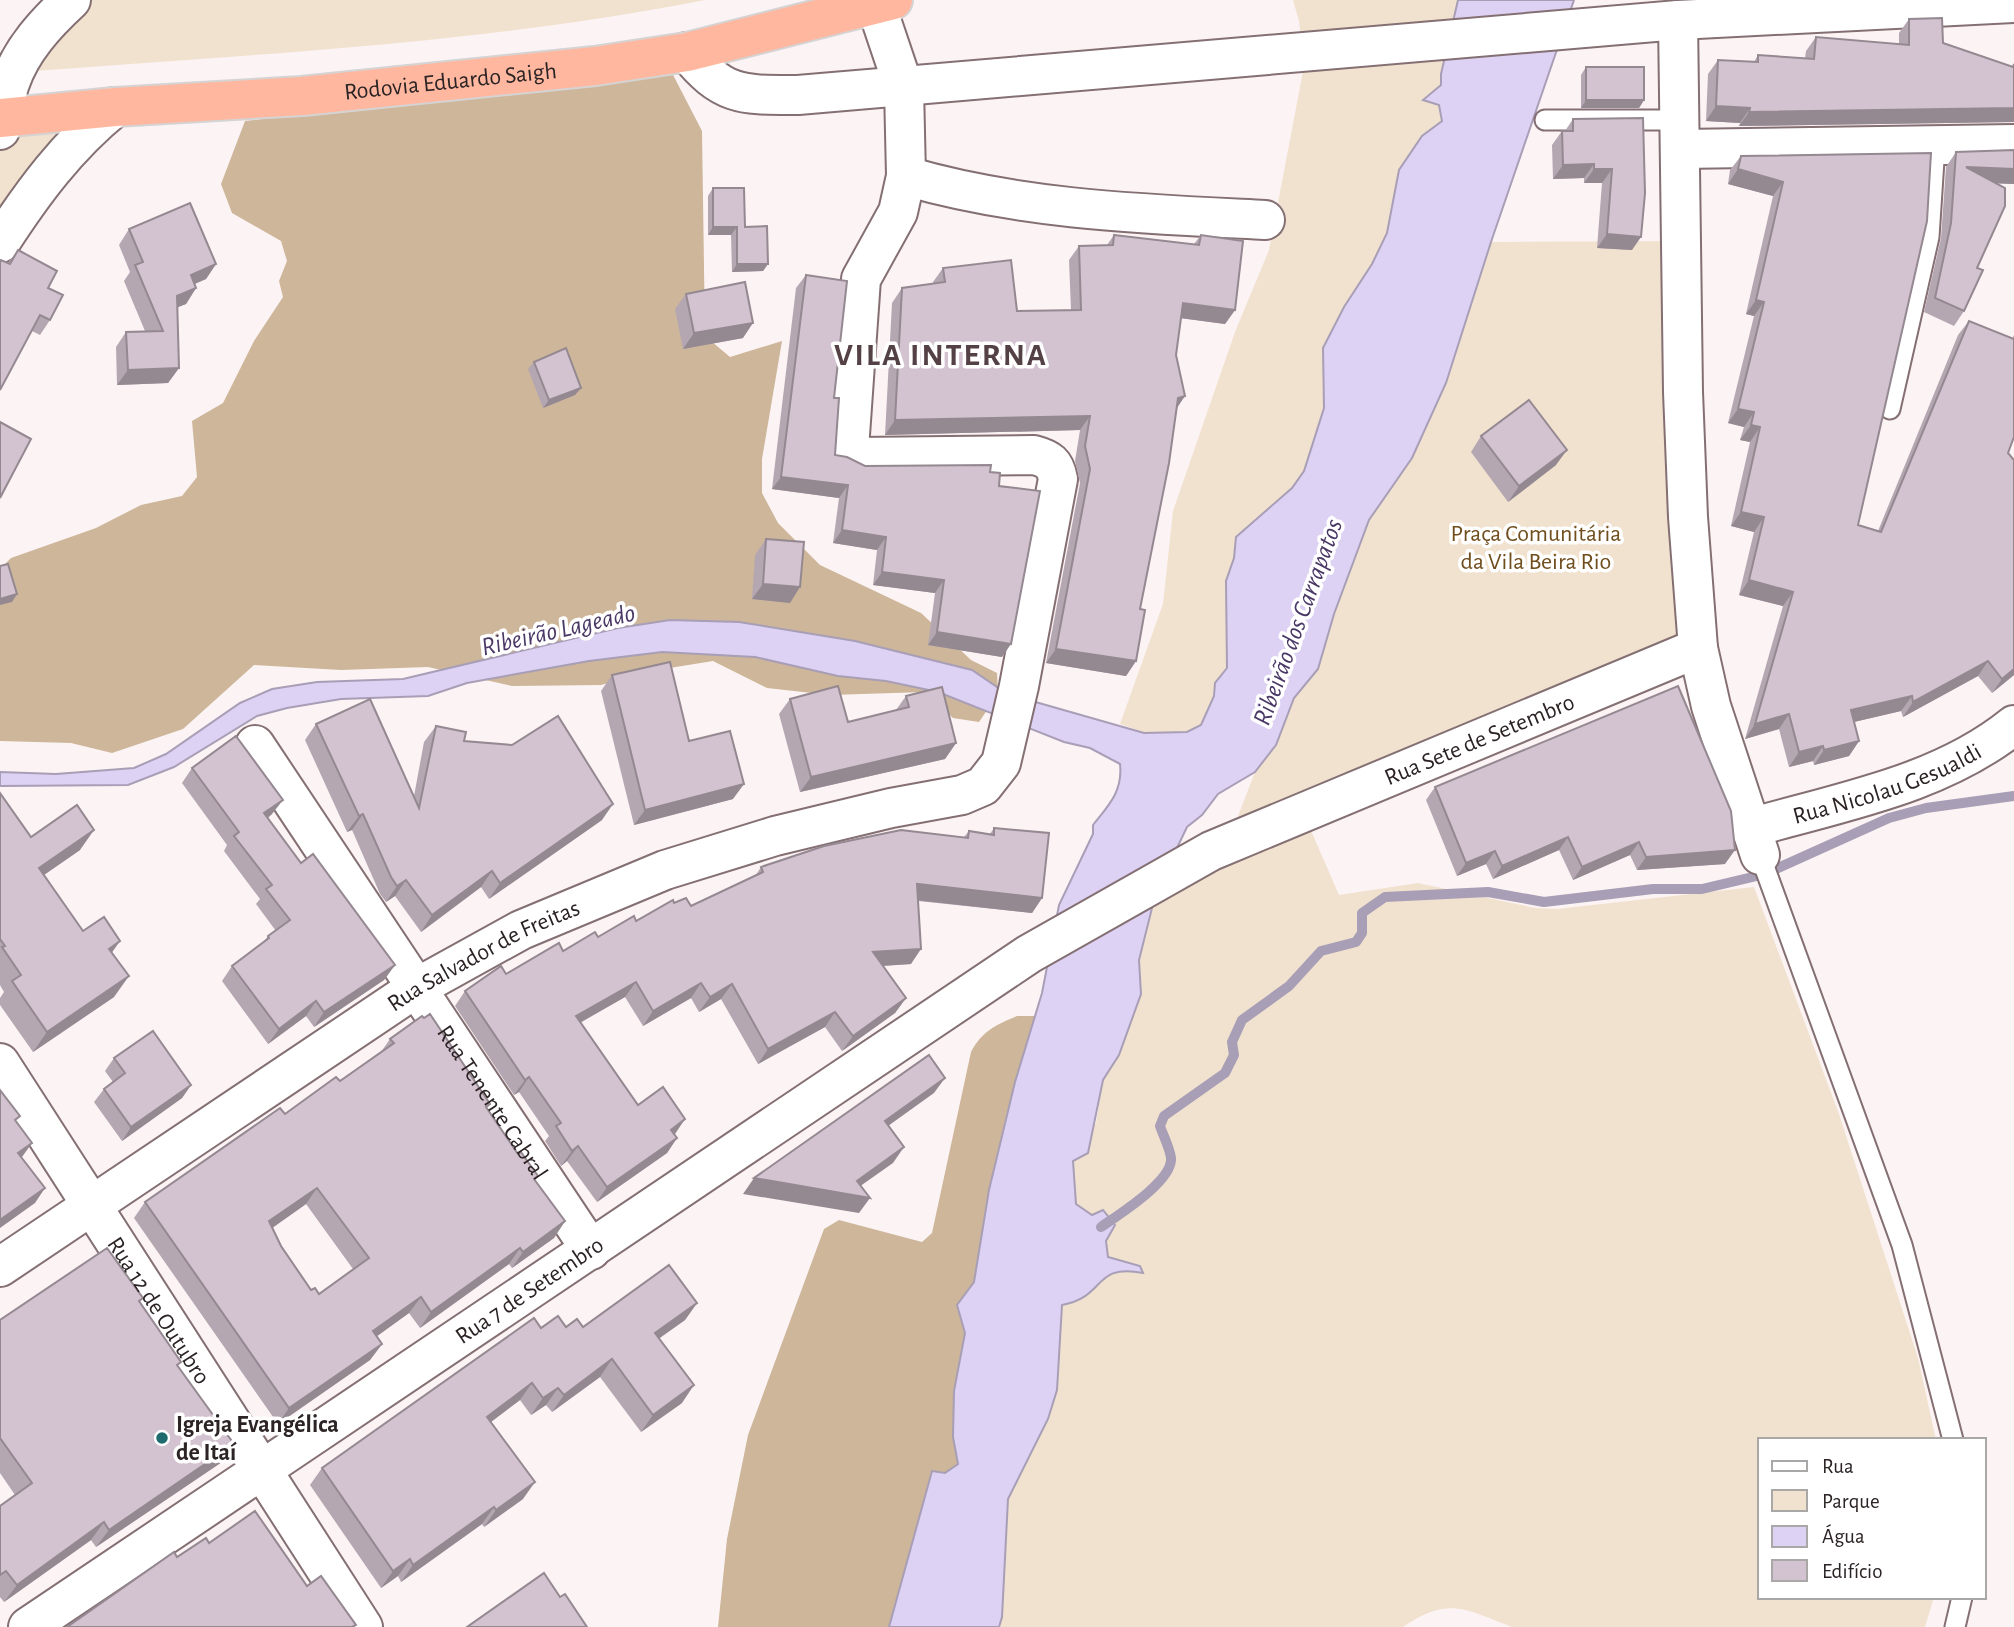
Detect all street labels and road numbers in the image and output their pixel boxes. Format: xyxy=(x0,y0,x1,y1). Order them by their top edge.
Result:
street label: Rodovia Eduardo Saigh xyxy=(343,59,558,105)
street label: Rua Sete de Setembro xyxy=(1381,690,1578,790)
street label: Rua Nicolau Gesualdi xyxy=(1790,740,1986,829)
street label: Rua Salvador de Freitas xyxy=(383,896,583,1017)
street label: Rua Tenente Cabral xyxy=(432,1021,552,1184)
street label: Rua 12 de Outubro xyxy=(102,1233,214,1389)
street label: Rua 7 de Setembro xyxy=(451,1233,608,1349)

